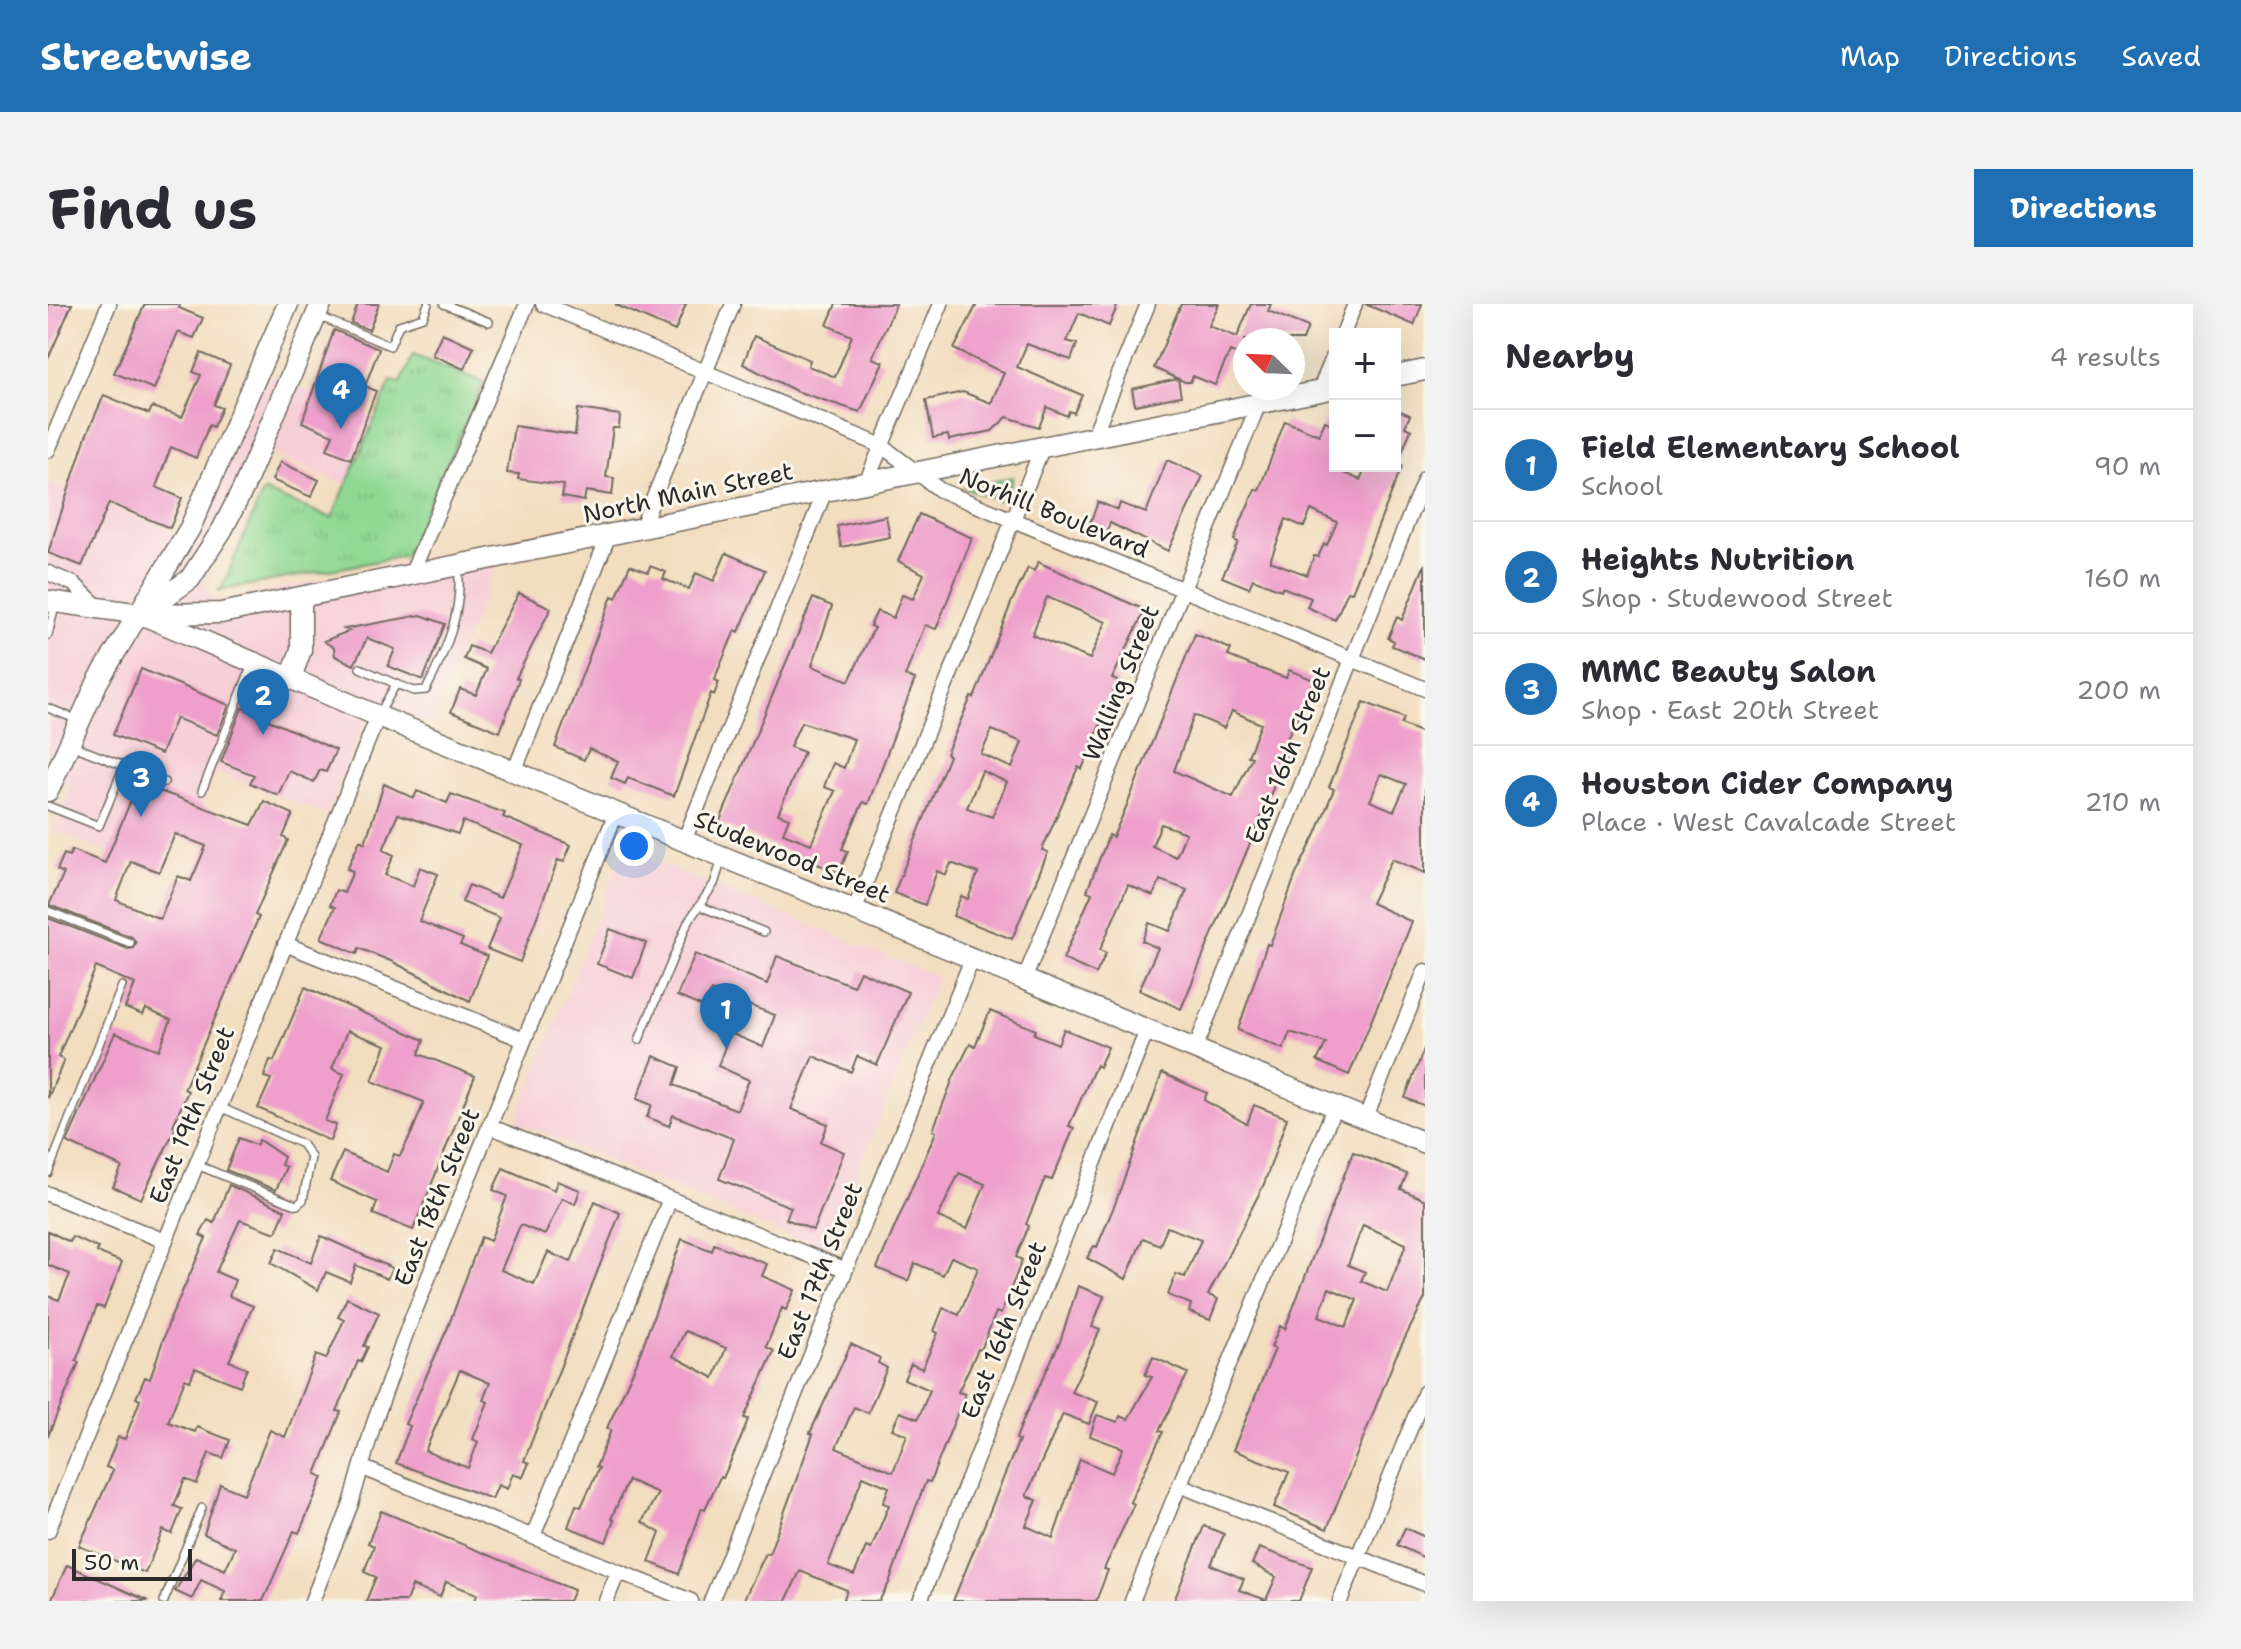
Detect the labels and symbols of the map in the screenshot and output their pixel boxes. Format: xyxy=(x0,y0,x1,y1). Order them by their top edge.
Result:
north arrow xyxy=(1233,328,1305,400)
pin: 4 xyxy=(315,363,367,429)
street label: North Main Street xyxy=(580,455,796,531)
street label: Norhill Boulevard xyxy=(954,460,1154,566)
street label: Walling Street xyxy=(1075,600,1167,766)
street label: East 16th Street xyxy=(1238,661,1338,849)
pin: 2 xyxy=(237,669,289,735)
pin: 3 xyxy=(115,751,167,817)
street label: Studewood Street xyxy=(689,803,895,911)
your location xyxy=(614,826,654,866)
pin: 1 xyxy=(700,983,752,1049)
street label: East 19th Street xyxy=(142,1021,242,1209)
street label: East 18th Street xyxy=(387,1103,487,1291)
street label: East 17th Street xyxy=(770,1178,870,1364)
street label: East 16th Street xyxy=(954,1236,1054,1424)
scale bar xyxy=(72,1545,192,1581)

